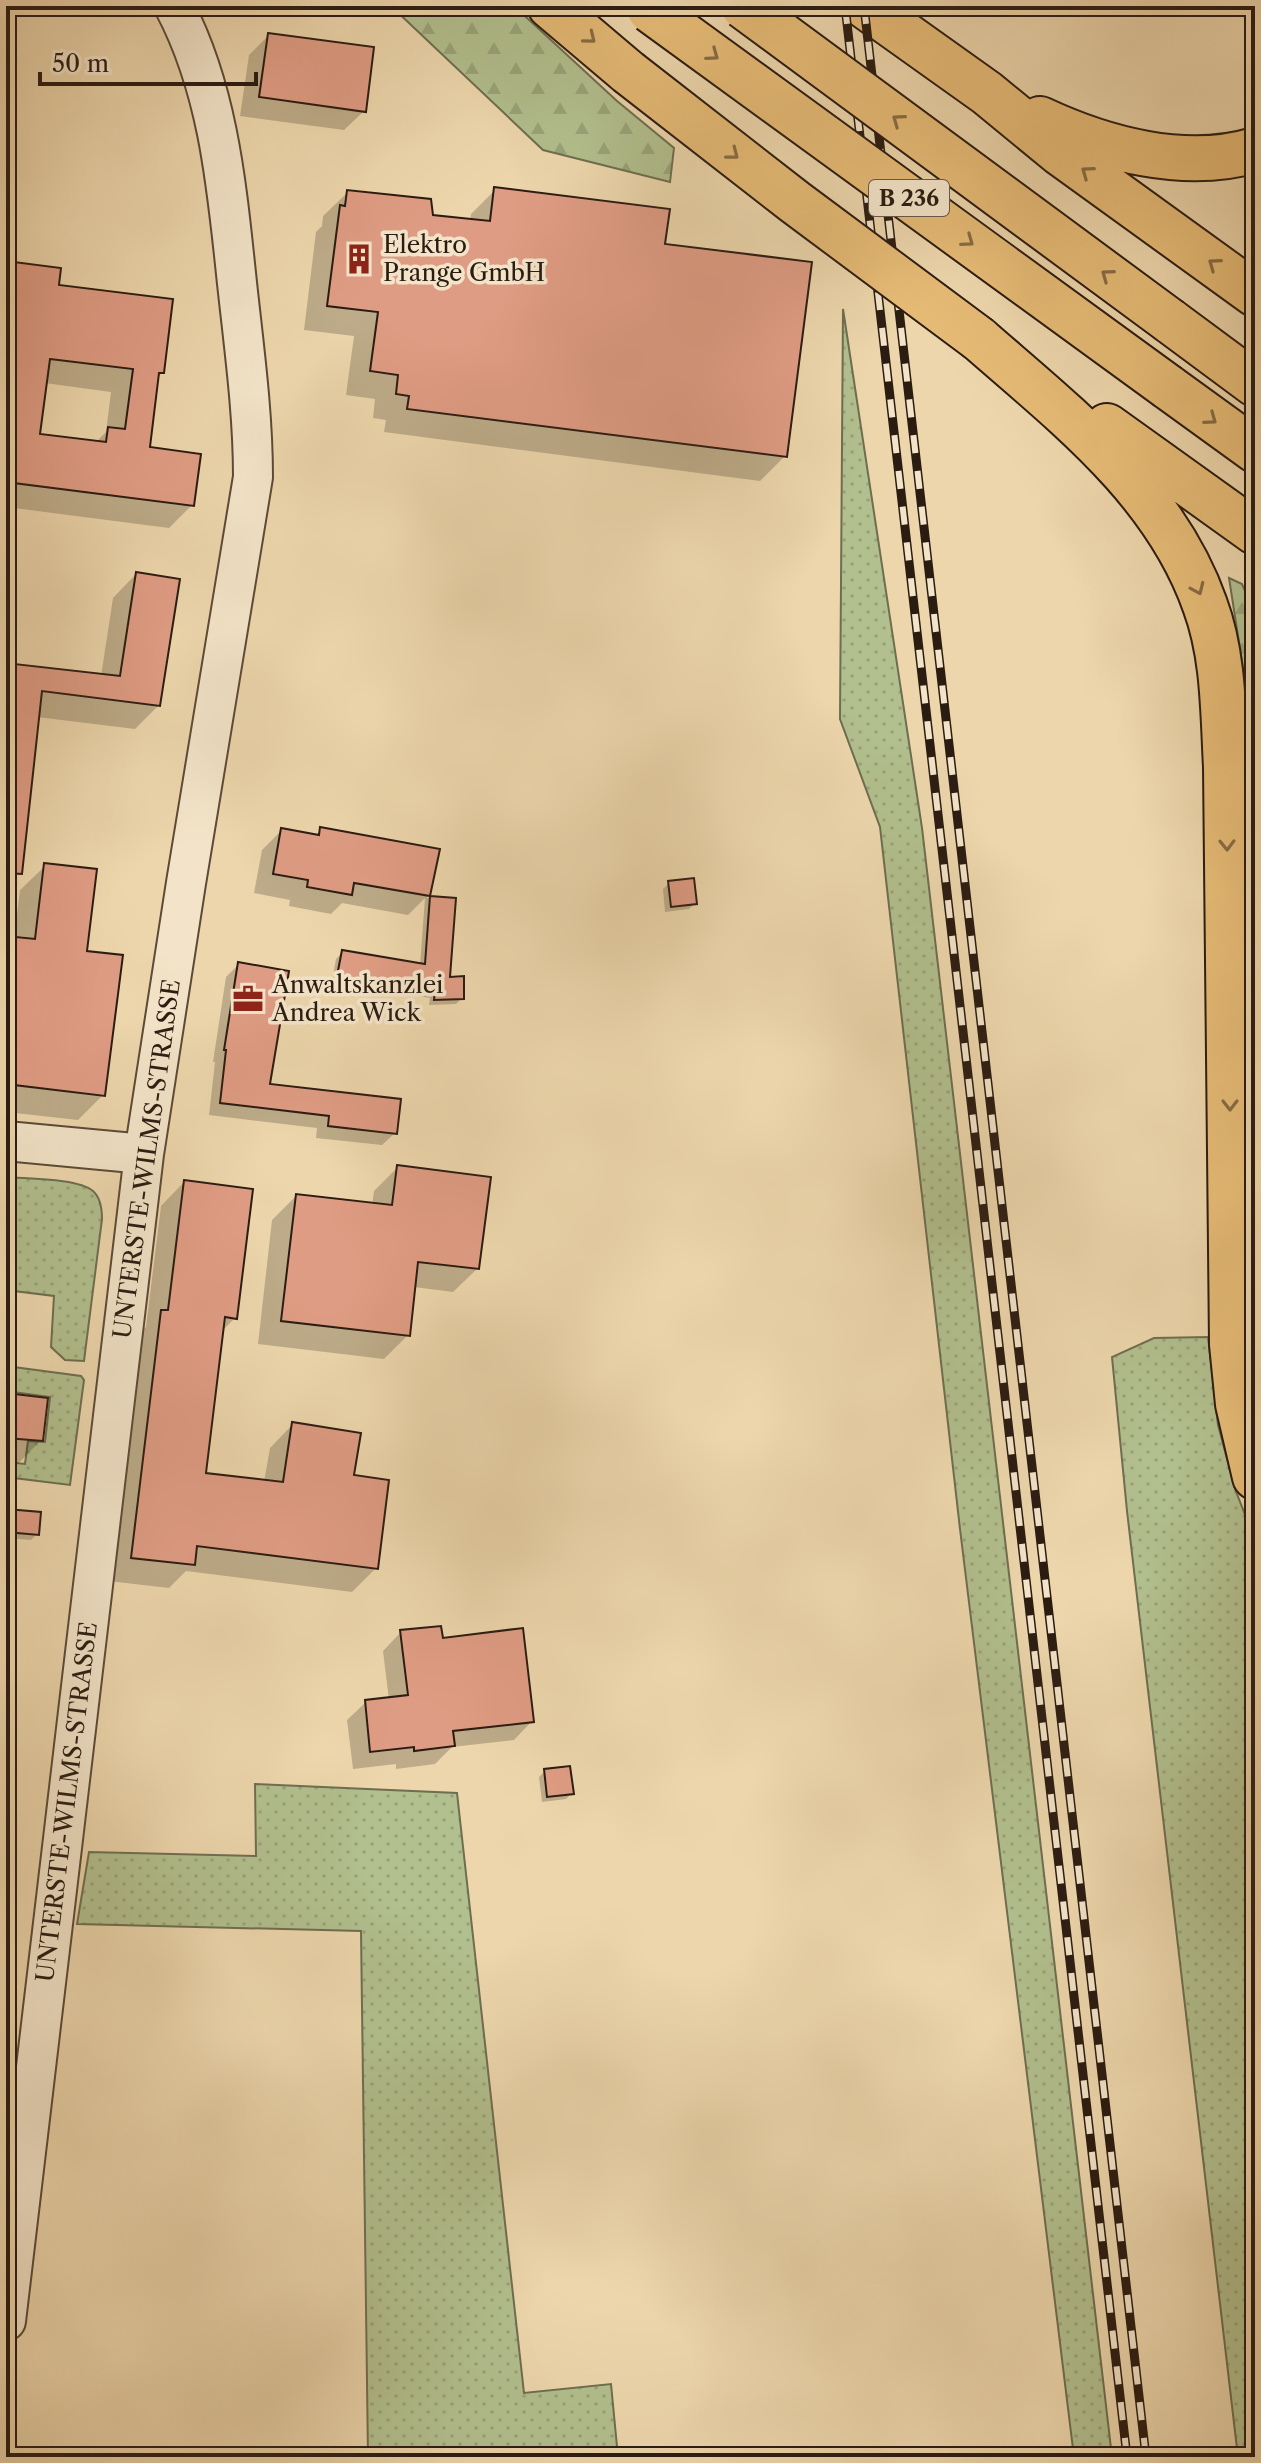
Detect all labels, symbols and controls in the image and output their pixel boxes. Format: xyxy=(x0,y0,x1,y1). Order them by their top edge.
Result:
one-way arrow xyxy=(580,28,595,43)
scale bar xyxy=(40,36,256,86)
one-way arrow xyxy=(704,45,719,60)
text: 50 m xyxy=(52,49,109,78)
one-way arrow xyxy=(893,116,907,130)
one-way arrow xyxy=(724,144,739,159)
one-way arrow xyxy=(1082,167,1096,182)
road number: B 236 xyxy=(869,180,949,216)
place label: Elektro Prange GmbH xyxy=(383,230,545,287)
one-way arrow xyxy=(960,232,974,246)
building icon: Elektro Prange GmbH xyxy=(342,242,376,276)
one-way arrow xyxy=(1209,259,1223,274)
one-way arrow xyxy=(1102,270,1116,285)
one-way arrow xyxy=(1203,409,1217,423)
one-way arrow xyxy=(1189,581,1205,595)
one-way arrow xyxy=(1219,839,1236,852)
place label: Anwaltskanzlei Andrea Wick xyxy=(271,970,443,1027)
street label: UNTERSTE-WILMS-STRASSE xyxy=(107,977,186,1341)
office icon: Anwaltskanzlei Andrea Wick xyxy=(231,982,265,1016)
one-way arrow xyxy=(1221,1099,1239,1112)
street label: UNTERSTE-WILMS-STRASSE xyxy=(30,1620,103,1984)

